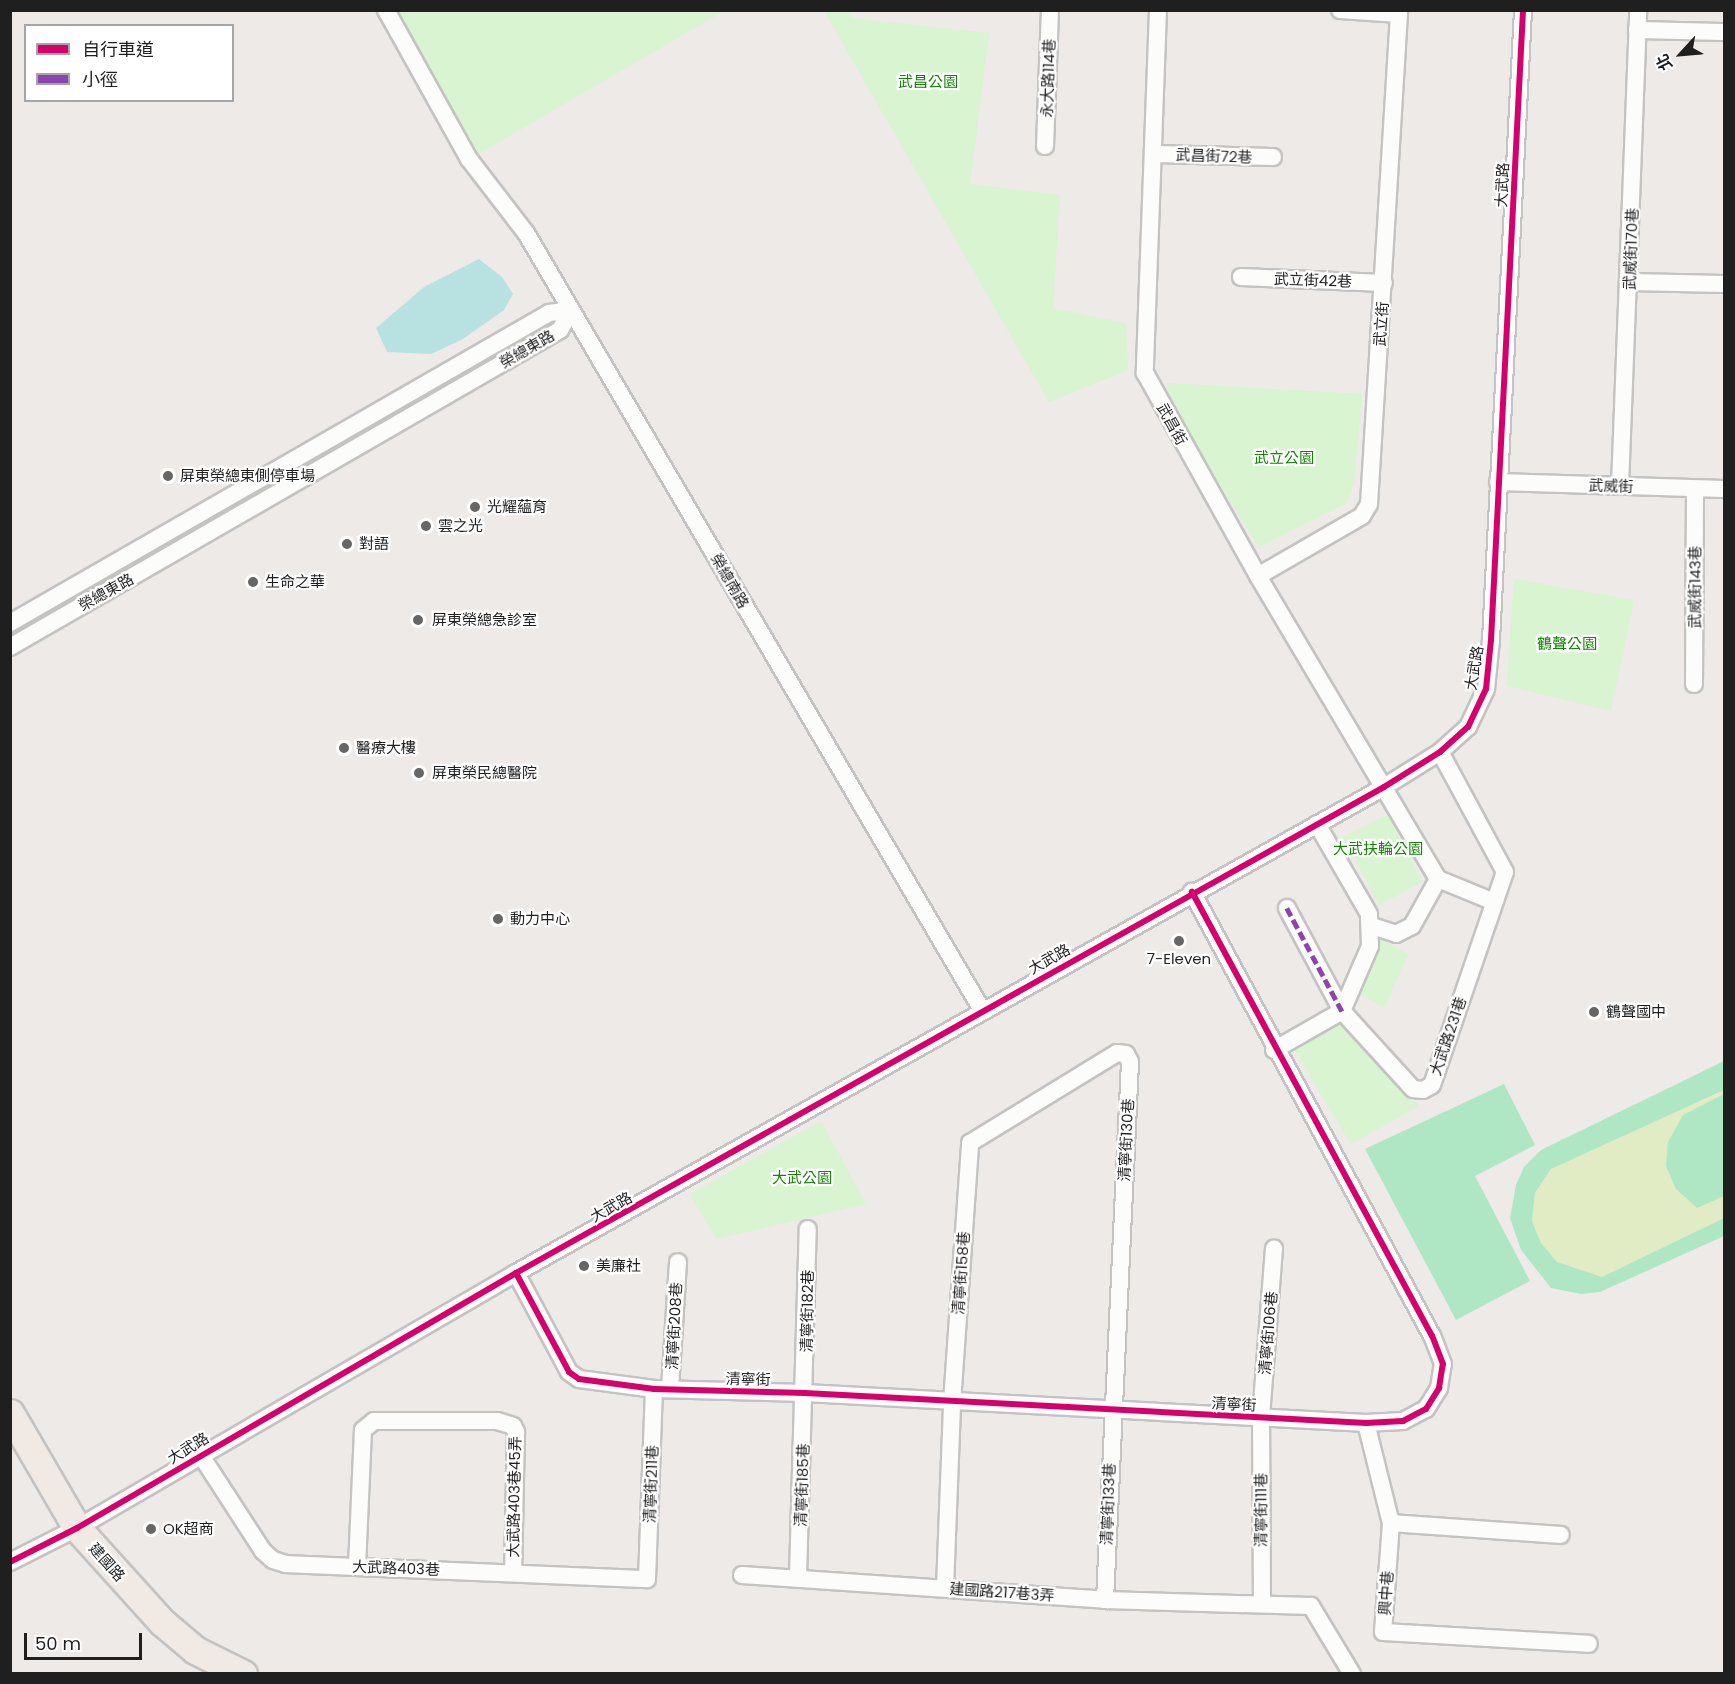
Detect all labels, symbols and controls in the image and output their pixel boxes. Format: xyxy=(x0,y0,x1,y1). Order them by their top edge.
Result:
legend xyxy=(24,24,234,102)
north arrow xyxy=(1651,24,1711,84)
text: 自行車道 xyxy=(82,37,154,62)
street label: 永大路114巷 xyxy=(1038,38,1058,118)
text: 北 xyxy=(1651,50,1678,74)
text: 小徑 xyxy=(82,67,118,92)
park label: 武昌公園 xyxy=(898,73,958,91)
street label: 武昌街72巷 xyxy=(1175,146,1253,166)
street label: 大武路 xyxy=(1492,162,1512,208)
street label: 武威街170巷 xyxy=(1621,208,1641,290)
street label: 武立街42巷 xyxy=(1274,270,1352,290)
street label: 武立街 xyxy=(1370,301,1392,347)
street label: 榮總東路 xyxy=(497,326,557,372)
street label: 武昌街 xyxy=(1153,400,1191,448)
park label: 武立公園 xyxy=(1254,449,1314,467)
place label: 屏東榮總東側停車場 xyxy=(180,467,315,485)
marker: 屏東榮總東側停車場 xyxy=(161,469,175,483)
street label: 武威街 xyxy=(1588,476,1634,496)
place label: 光耀蘊育 xyxy=(487,498,547,516)
marker: 光耀蘊育 xyxy=(468,500,482,514)
place label: 雲之光 xyxy=(438,517,483,535)
marker: 雲之光 xyxy=(419,519,433,533)
place label: 對語 xyxy=(359,535,389,553)
marker: 對語 xyxy=(340,537,354,551)
street label: 武威街143巷 xyxy=(1686,545,1704,629)
street label: 榮總南路 xyxy=(707,551,753,611)
street label: 榮總東路 xyxy=(75,570,137,614)
place label: 生命之華 xyxy=(265,573,325,591)
marker: 生命之華 xyxy=(246,575,260,589)
marker: 屏東榮總急診室 xyxy=(409,611,427,629)
place label: 屏東榮總急診室 xyxy=(432,611,537,629)
park label: 鶴聲公園 xyxy=(1537,635,1597,653)
street label: 大武路 xyxy=(1461,644,1487,692)
place label: 醫療大樓 xyxy=(356,739,416,757)
marker: 醫療大樓 xyxy=(337,741,351,755)
marker: 屏東榮民總醫院 xyxy=(410,764,428,782)
place label: 屏東榮民總醫院 xyxy=(432,764,537,782)
park label: 大武扶輪公園 xyxy=(1333,840,1423,858)
place label: 動力中心 xyxy=(510,910,570,928)
marker: 動力中心 xyxy=(491,912,505,926)
marker: 7-Eleven xyxy=(1172,934,1186,948)
street label: 大武路 xyxy=(1025,940,1073,978)
place label: 7-Eleven xyxy=(1147,950,1211,968)
street label: 大武路231巷 xyxy=(1426,994,1470,1078)
place label: 鶴聲國中 xyxy=(1606,1003,1666,1021)
marker: 鶴聲國中 xyxy=(1587,1005,1601,1019)
street label: 清寧街130巷 xyxy=(1115,1098,1137,1182)
park label: 大武公園 xyxy=(772,1169,832,1187)
street label: 大武路 xyxy=(587,1188,635,1226)
street label: 清寧街158巷 xyxy=(949,1231,973,1315)
place label: 美廉社 xyxy=(596,1257,641,1275)
marker: 美廉社 xyxy=(577,1259,591,1273)
street label: 清寧街182巷 xyxy=(797,1269,817,1353)
street label: 清寧街208巷 xyxy=(663,1282,685,1370)
street label: 清寧街106巷 xyxy=(1255,1291,1281,1375)
street label: 清寧街 xyxy=(725,1370,771,1388)
street label: 清寧街 xyxy=(1211,1394,1257,1414)
street label: 大武路 xyxy=(164,1429,212,1467)
street label: 大武路403巷45弄 xyxy=(504,1436,524,1558)
street label: 清寧街185巷 xyxy=(792,1443,812,1527)
street label: 清寧街211巷 xyxy=(641,1445,661,1523)
street label: 清寧街133巷 xyxy=(1098,1462,1118,1546)
street label: 清寧街111巷 xyxy=(1252,1473,1270,1547)
place label: OK超商 xyxy=(163,1520,214,1538)
marker: OK超商 xyxy=(144,1522,158,1536)
street label: 建國路 xyxy=(85,1539,129,1585)
street label: 大武路403巷 xyxy=(352,1557,440,1579)
street label: 興中巷 xyxy=(1375,1570,1397,1616)
street label: 建國路217巷3弄 xyxy=(949,1579,1055,1605)
scale bar xyxy=(27,1621,146,1659)
text: 50 m xyxy=(35,1631,81,1656)

